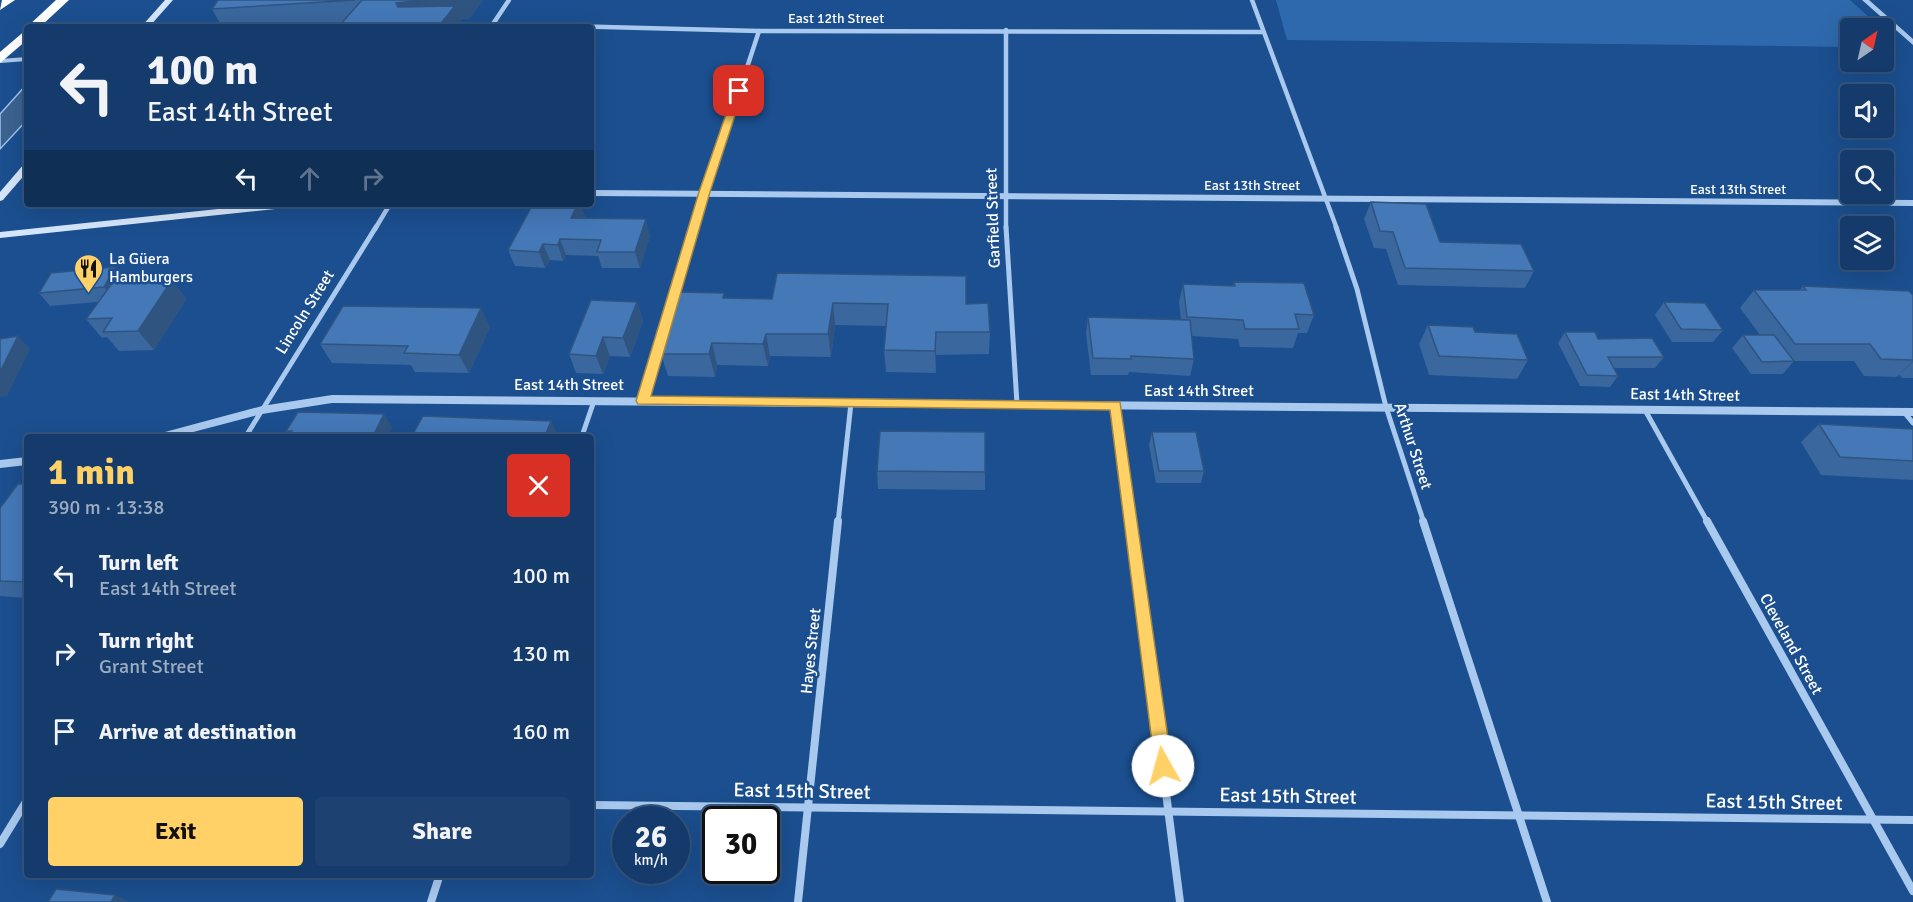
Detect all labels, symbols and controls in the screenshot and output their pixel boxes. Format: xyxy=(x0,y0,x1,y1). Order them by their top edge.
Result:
street label: East 12th Street xyxy=(788,10,884,27)
north arrow xyxy=(1840,18,1894,72)
map controls xyxy=(1840,18,1894,270)
text: 100 m xyxy=(147,45,258,96)
icon: left xyxy=(48,48,126,126)
pin xyxy=(713,65,764,116)
icon: arrive xyxy=(722,74,755,107)
button: sound xyxy=(1840,84,1894,138)
text: East 14th Street xyxy=(147,96,333,129)
button: search xyxy=(1840,150,1894,204)
icon: left xyxy=(230,162,263,195)
icon: ahead xyxy=(293,162,326,195)
icon: right xyxy=(356,162,389,195)
street label: Garfield Street xyxy=(981,167,1005,268)
street label: East 13th Street xyxy=(1204,177,1300,194)
street label: East 13th Street xyxy=(1690,181,1786,198)
button: layers xyxy=(1840,216,1894,270)
place label: La Güera Hamburgers xyxy=(109,249,193,287)
restaurant icon: La Güera Hamburgers xyxy=(72,252,104,294)
street label: Lincoln Street xyxy=(271,266,339,358)
street label: East 14th Street xyxy=(514,375,624,395)
street label: East 14th Street xyxy=(1144,381,1254,401)
street label: East 14th Street xyxy=(1630,384,1741,406)
street label: Arthur Street xyxy=(1390,400,1437,492)
text: 1 min xyxy=(48,450,135,495)
button: close xyxy=(507,454,570,517)
text: 390 m · 13:38 xyxy=(48,495,164,520)
text: Turn left xyxy=(99,549,179,576)
icon: left xyxy=(48,559,81,592)
text: 100 m xyxy=(512,562,570,589)
text: East 14th Street xyxy=(99,576,236,601)
street label: Cleveland Street xyxy=(1755,590,1827,698)
street label: Hayes Street xyxy=(797,607,825,695)
text: Turn right xyxy=(99,627,194,654)
icon: right xyxy=(48,637,81,670)
text: 130 m xyxy=(512,640,570,667)
text: Grant Street xyxy=(99,654,204,679)
icon: arrive xyxy=(48,715,81,748)
text: Arrive at destination xyxy=(99,718,296,745)
text: 160 m xyxy=(512,718,570,745)
position arrow xyxy=(1131,734,1195,798)
street label: East 15th Street xyxy=(733,777,871,805)
street label: East 15th Street xyxy=(1219,782,1357,810)
street label: East 15th Street xyxy=(1705,788,1843,816)
button: Exit xyxy=(48,797,303,866)
button: Share xyxy=(315,797,570,866)
speed limit sign: 30 xyxy=(702,806,780,884)
text: 26 xyxy=(635,819,667,856)
text: km/h xyxy=(634,851,668,869)

